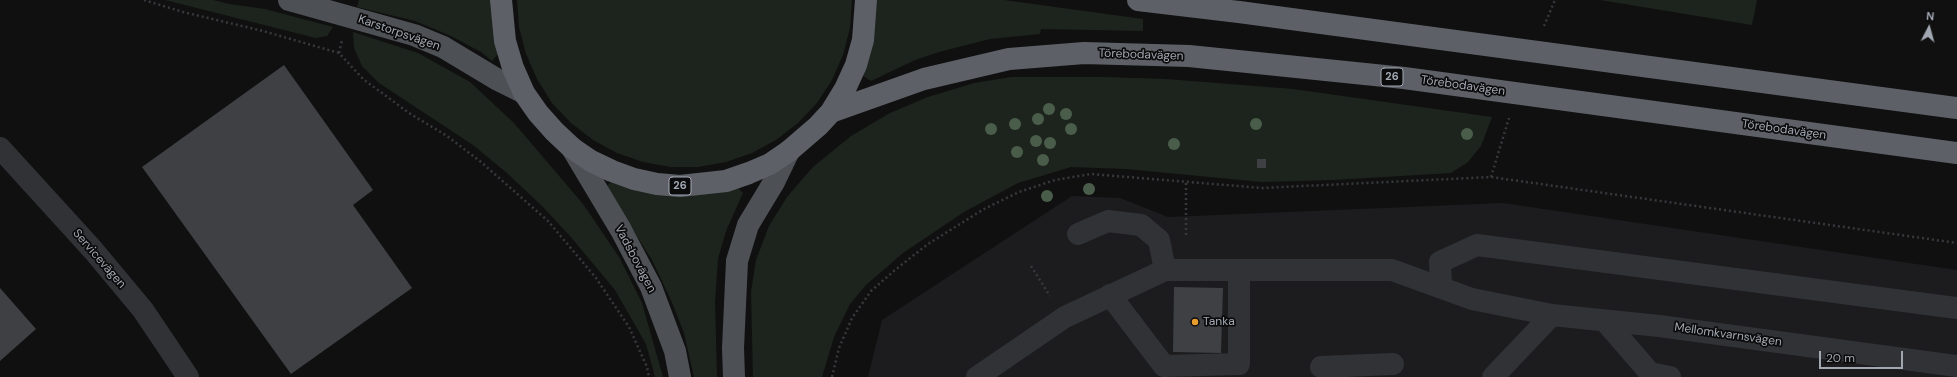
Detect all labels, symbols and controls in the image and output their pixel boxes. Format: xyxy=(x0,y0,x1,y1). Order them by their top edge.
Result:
north arrow xyxy=(1909,8,1949,48)
text: N xyxy=(1926,9,1935,23)
street label: Karstorpsvägen xyxy=(356,12,442,54)
street label: Törebodavägen xyxy=(1098,46,1184,64)
road number: 26 xyxy=(1381,68,1403,86)
street label: Törebodavägen xyxy=(1420,73,1506,99)
street label: Törebodavägen xyxy=(1741,117,1827,143)
road number: 26 xyxy=(669,177,691,195)
street label: Vadsbovägen xyxy=(611,223,659,295)
street label: Servicevägen xyxy=(69,227,129,291)
place label: Tanka xyxy=(1203,315,1235,329)
marker: Tanka xyxy=(1190,317,1200,327)
street label: Mellomkvarnsvägen xyxy=(1673,320,1783,350)
scale bar xyxy=(1821,343,1905,369)
text: 20 m xyxy=(1826,350,1855,366)

